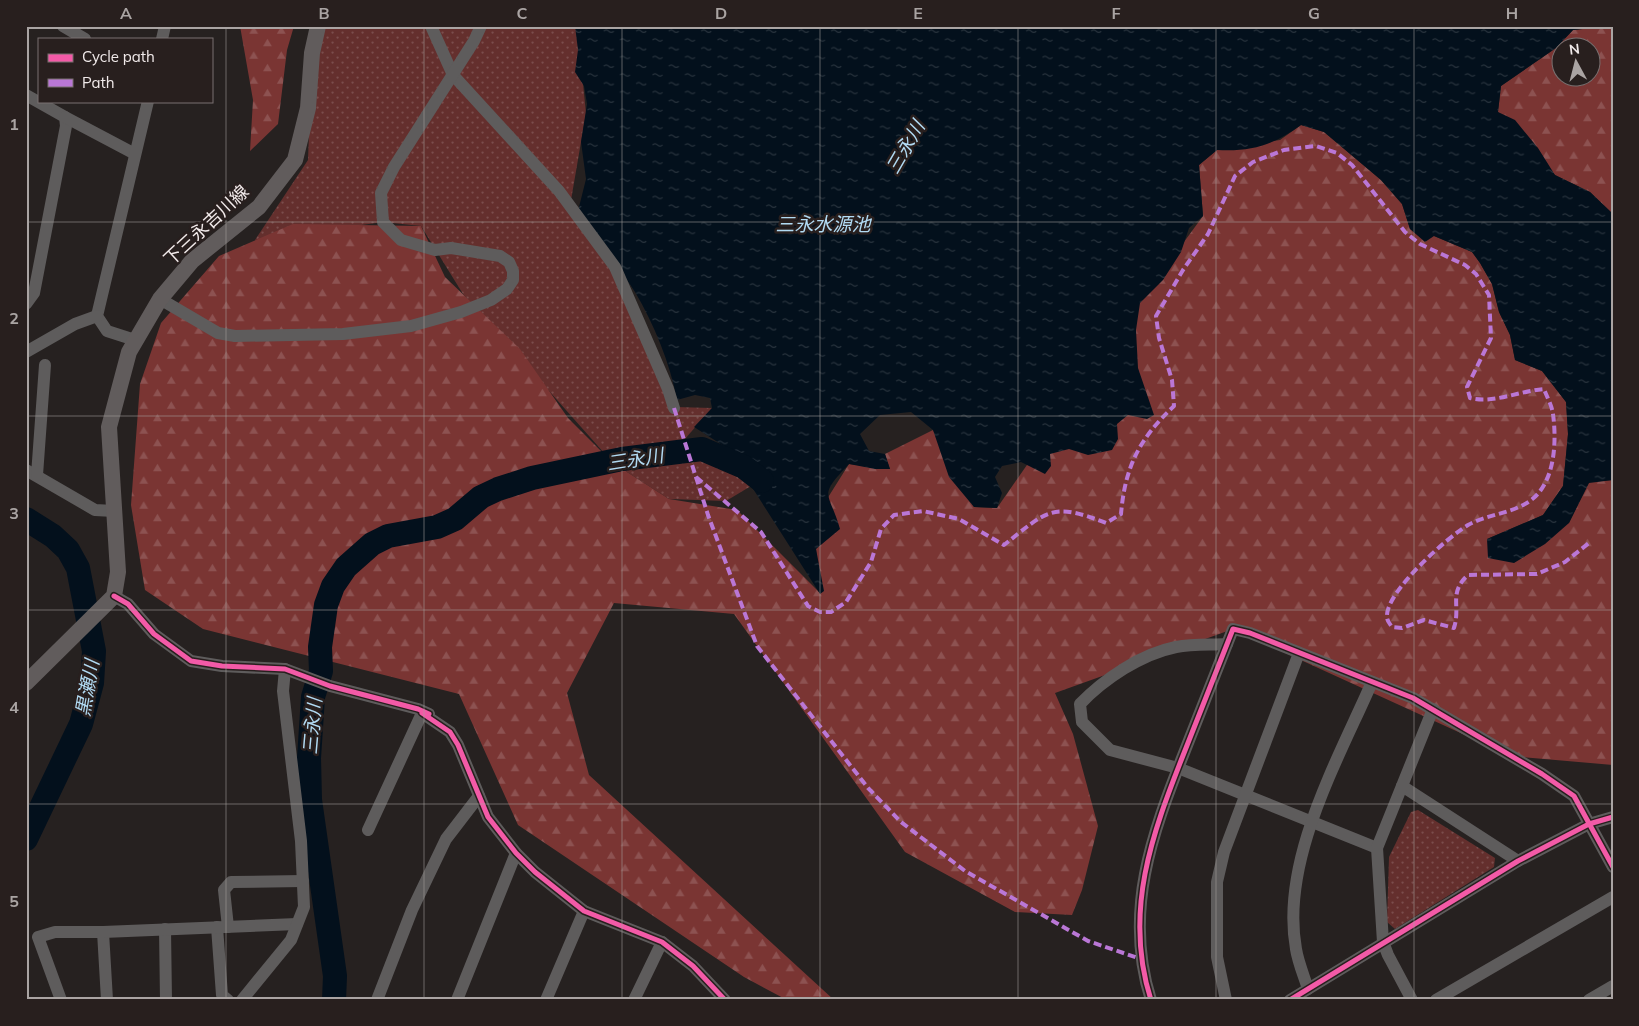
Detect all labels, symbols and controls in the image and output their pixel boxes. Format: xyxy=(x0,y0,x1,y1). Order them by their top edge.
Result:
text: A xyxy=(120,3,132,23)
text: B xyxy=(318,3,330,23)
text: C xyxy=(517,3,528,23)
text: D xyxy=(715,3,727,23)
text: E xyxy=(913,3,923,23)
text: F xyxy=(1111,3,1121,23)
text: G xyxy=(1308,3,1320,23)
text: H xyxy=(1506,3,1518,23)
legend xyxy=(38,38,212,102)
north arrow xyxy=(1552,38,1602,88)
text: N xyxy=(1568,40,1581,59)
text: Cycle path xyxy=(82,47,155,66)
text: Path xyxy=(82,73,114,92)
text: 1 xyxy=(9,114,19,134)
water label: 三永川 xyxy=(880,115,931,178)
street label: 下三永吉川線 xyxy=(159,180,253,270)
water label: 三永水源池 xyxy=(775,212,872,236)
text: 2 xyxy=(9,308,19,328)
water label: 三永川 xyxy=(605,442,667,475)
text: 3 xyxy=(9,503,19,523)
water label: 黒瀬川 xyxy=(70,656,104,718)
water label: 三永川 xyxy=(298,695,327,755)
text: 4 xyxy=(9,697,19,717)
text: 5 xyxy=(9,891,19,911)

